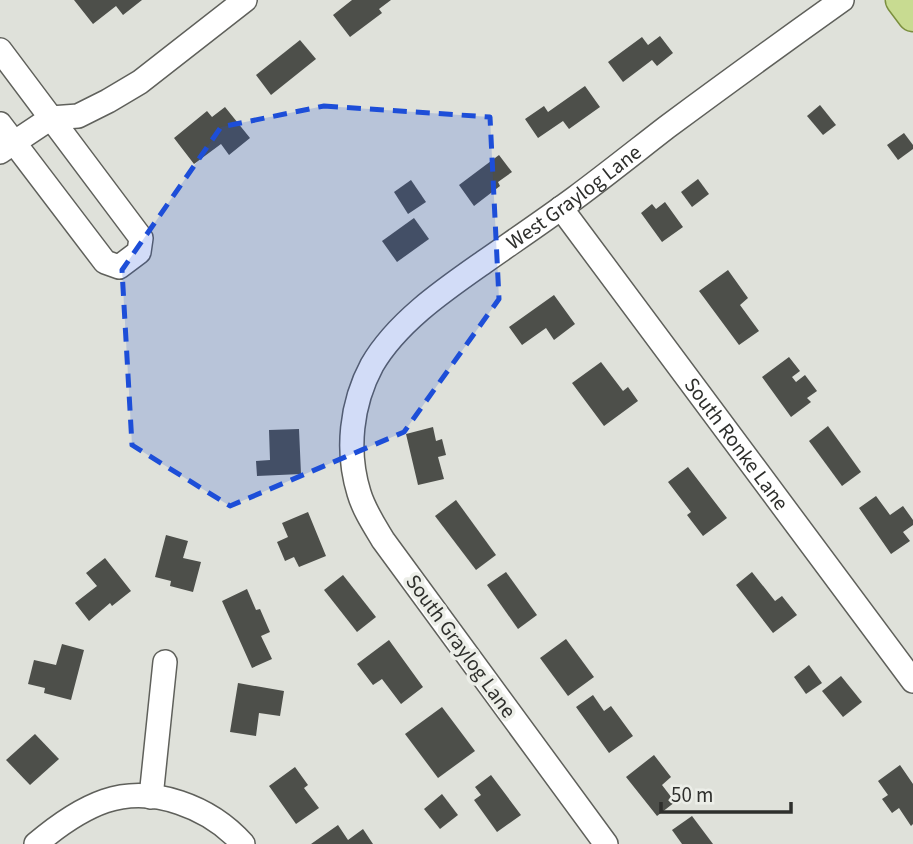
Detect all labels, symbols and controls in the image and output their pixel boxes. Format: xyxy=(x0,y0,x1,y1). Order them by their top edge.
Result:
street label: West Graylog Lane xyxy=(500,137,648,257)
street label: South Ronke Lane xyxy=(677,371,796,517)
street label: South Graylog Lane xyxy=(399,568,523,724)
scale bar xyxy=(661,770,790,814)
text: 50 m xyxy=(671,780,713,810)

